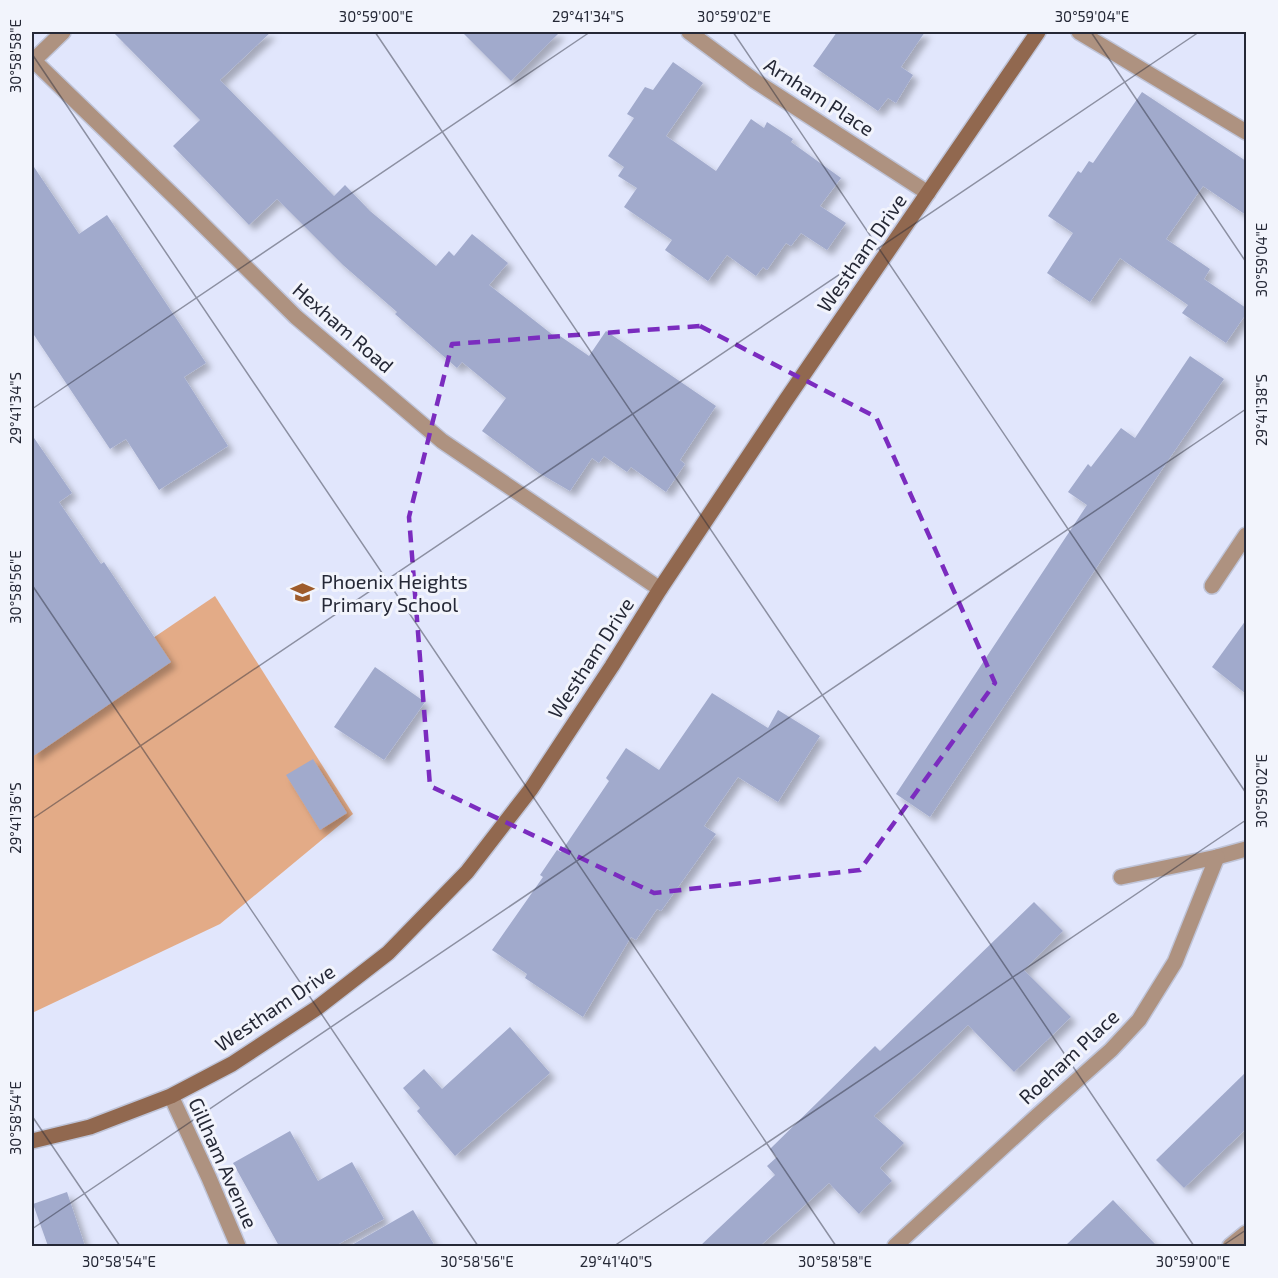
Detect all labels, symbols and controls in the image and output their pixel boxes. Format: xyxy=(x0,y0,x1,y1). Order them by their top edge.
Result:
text: 30°59'00"E xyxy=(339,7,413,25)
text: 29°41'34"S xyxy=(552,7,624,25)
text: 30°59'02"E xyxy=(697,7,771,25)
text: 30°59'04"E xyxy=(1055,7,1129,25)
text: 30°58'58"E xyxy=(6,19,24,93)
street label: Arnham Place xyxy=(760,52,879,140)
street label: Westham Drive xyxy=(811,189,911,316)
text: 30°59'04"E xyxy=(1252,223,1270,297)
street label: Hexham Road xyxy=(288,277,399,377)
text: 29°41'34"S xyxy=(6,372,24,444)
text: 29°41'38"S xyxy=(1252,374,1270,446)
text: 30°58'56"E xyxy=(6,550,24,624)
place label: Phoenix Heights Primary School xyxy=(321,569,468,616)
school or university icon: Phoenix Heights Primary School xyxy=(290,580,316,606)
street label: Westham Drive xyxy=(542,593,638,722)
text: 30°59'02"E xyxy=(1252,754,1270,828)
text: 29°41'36"S xyxy=(6,782,24,854)
street label: Westham Drive xyxy=(210,958,339,1056)
street label: Roeham Place xyxy=(1013,1004,1123,1109)
text: 30°58'54"E xyxy=(6,1081,24,1155)
street label: Gillham Avenue xyxy=(184,1094,263,1232)
text: 30°58'54"E xyxy=(82,1252,156,1270)
text: 30°58'56"E xyxy=(440,1252,514,1270)
text: 29°41'40"S xyxy=(580,1252,652,1270)
text: 30°58'58"E xyxy=(798,1252,872,1270)
text: 30°59'00"E xyxy=(1156,1252,1230,1270)

